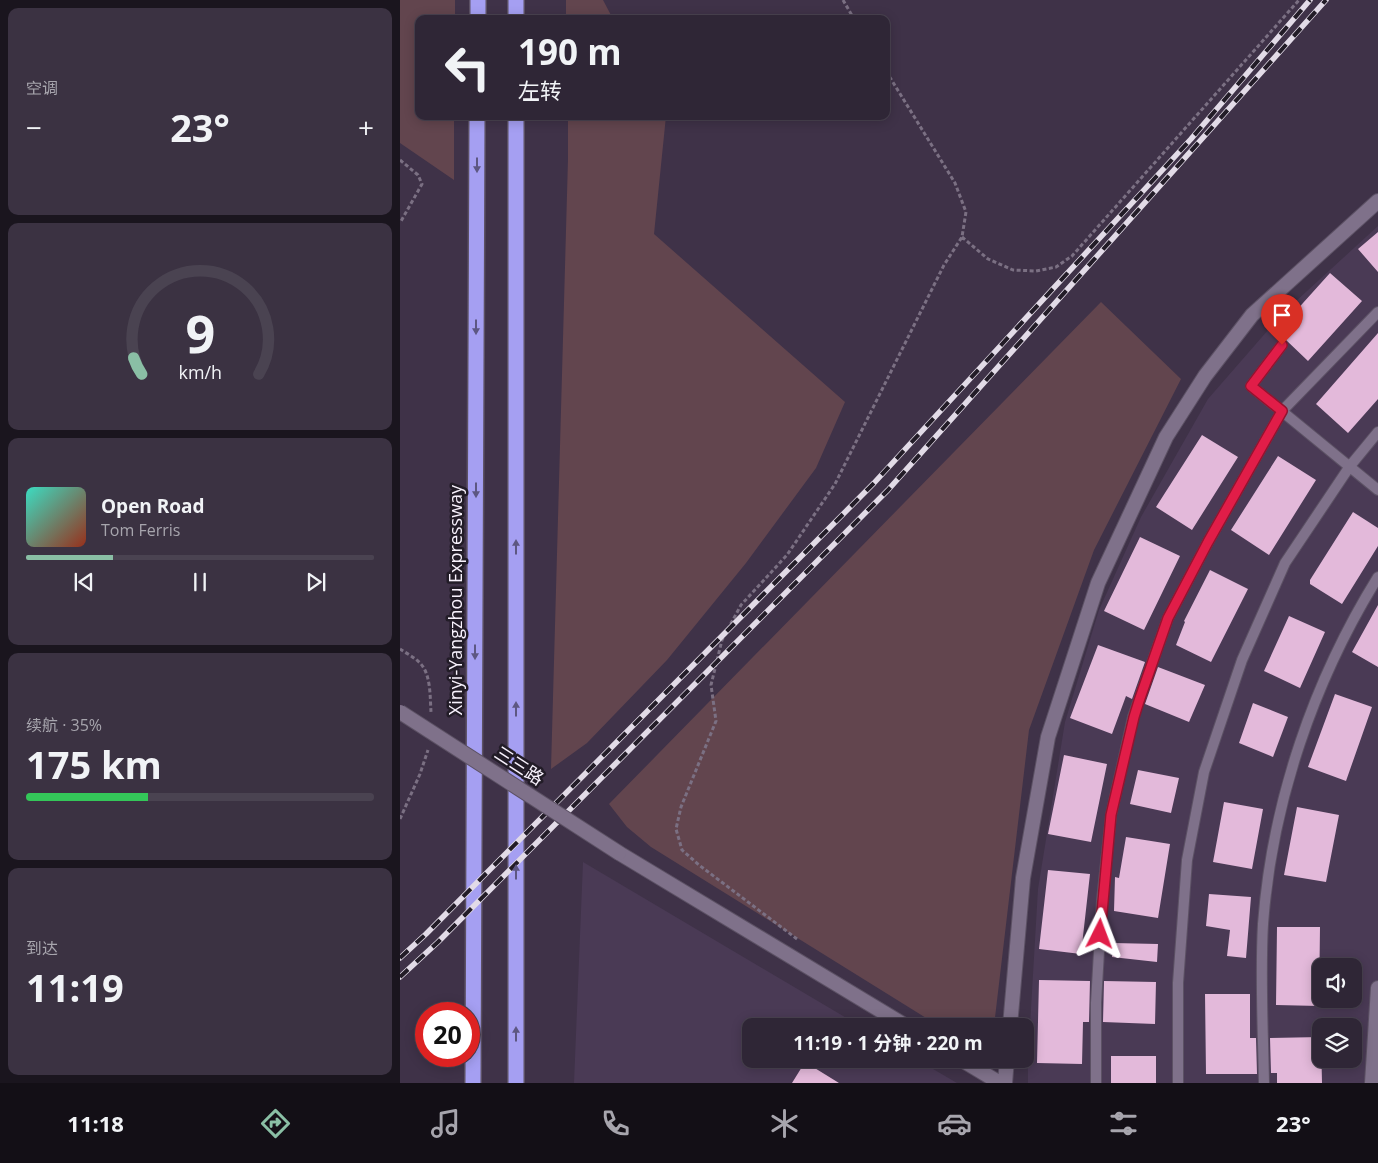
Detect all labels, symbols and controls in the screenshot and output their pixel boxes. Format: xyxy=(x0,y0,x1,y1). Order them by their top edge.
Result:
text: 190 m xyxy=(518,28,622,75)
icon: left xyxy=(435,35,500,100)
text: 左转 xyxy=(518,75,562,105)
text: 空调 xyxy=(26,77,58,99)
text: 23° xyxy=(170,101,230,153)
text: − xyxy=(26,108,42,146)
text: + xyxy=(358,108,374,146)
one-way arrow xyxy=(473,157,481,173)
pin xyxy=(1261,294,1303,345)
text: 9 xyxy=(185,297,215,368)
icon: arrive xyxy=(1268,301,1296,329)
one-way arrow xyxy=(472,320,480,336)
text: km/h xyxy=(178,360,222,384)
one-way arrow xyxy=(472,482,480,498)
street label: Xinyi-Yangzhou Expressway xyxy=(443,484,467,715)
text: Open Road xyxy=(101,493,205,519)
text: Tom Ferris xyxy=(101,519,180,541)
one-way arrow xyxy=(512,539,520,555)
icon: previous xyxy=(70,568,98,596)
icon: pause xyxy=(186,568,214,596)
icon: next xyxy=(302,568,330,596)
one-way arrow xyxy=(471,645,479,661)
one-way arrow xyxy=(512,701,520,717)
text: 续航 · 35% xyxy=(26,714,102,736)
text: 175 km xyxy=(26,738,162,790)
street label: 三三路 xyxy=(490,740,549,790)
one-way arrow xyxy=(512,864,520,880)
position arrow xyxy=(1073,907,1125,959)
text: 到达 xyxy=(26,937,58,959)
map controls xyxy=(1312,958,1362,1068)
button: sound xyxy=(1312,958,1362,1008)
text: 11:19 xyxy=(26,961,124,1013)
speed limit sign: 20 xyxy=(415,1002,480,1067)
button: layers xyxy=(1312,1018,1362,1068)
one-way arrow xyxy=(512,1026,520,1042)
text: 11:19 · 1 分钟 · 220 m xyxy=(793,1030,983,1056)
icon: directions xyxy=(258,1106,293,1141)
icon: music xyxy=(428,1106,463,1141)
icon: phone xyxy=(598,1106,633,1141)
icon: climate xyxy=(767,1106,802,1141)
icon: car xyxy=(937,1106,972,1141)
icon: filters xyxy=(1106,1106,1141,1141)
text: 11:18 xyxy=(67,1108,124,1138)
text: 23° xyxy=(1276,1108,1311,1138)

